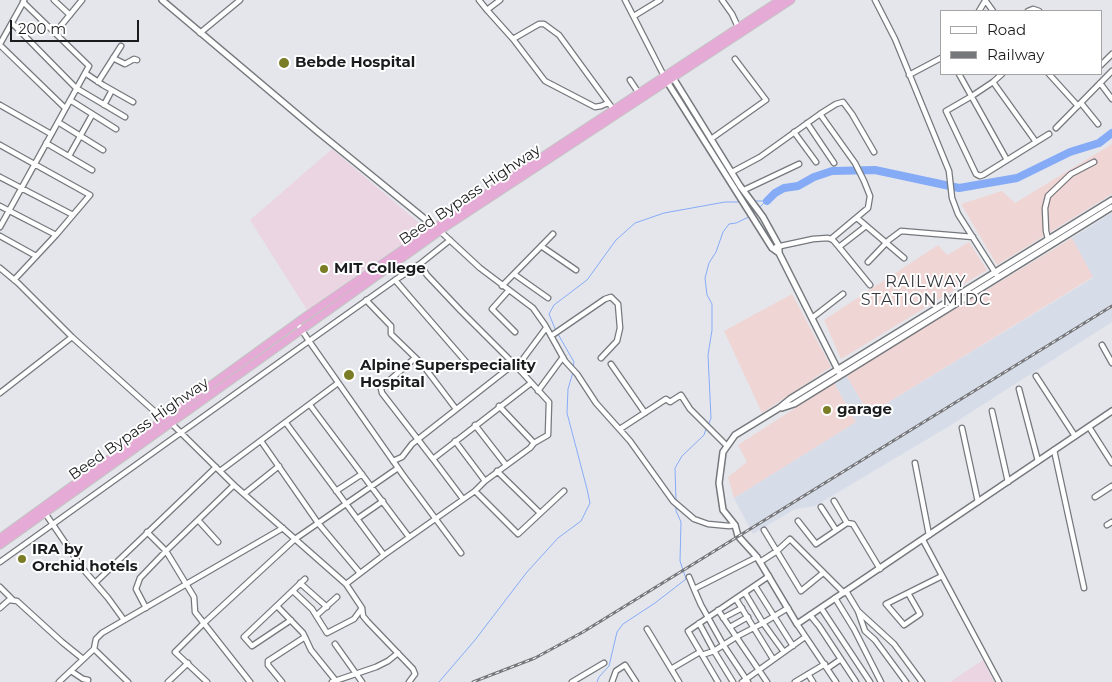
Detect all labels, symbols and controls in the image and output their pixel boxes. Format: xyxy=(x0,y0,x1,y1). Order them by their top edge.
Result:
scale bar xyxy=(12,10,141,42)
legend xyxy=(940,10,1102,75)
text: 200 m xyxy=(18,19,66,38)
text: Road xyxy=(987,20,1026,39)
text: Railway xyxy=(987,45,1044,64)
place label: Bebde Hospital xyxy=(295,54,415,72)
marker: Bebde Hospital xyxy=(277,56,291,70)
street label: Beed Bypass Highway xyxy=(396,141,544,249)
place label: MIT College xyxy=(334,260,426,278)
marker: MIT College xyxy=(318,263,330,275)
district label: RAILWAY STATION MIDC xyxy=(859,272,993,310)
place label: Alpine Superspeciality Hospital xyxy=(360,357,536,392)
marker: Alpine Superspeciality Hospital xyxy=(342,368,356,382)
street label: Beed Bypass Highway xyxy=(66,374,212,484)
place label: garage xyxy=(837,401,892,419)
marker: garage xyxy=(821,404,833,416)
place label: IRA by Orchid hotels xyxy=(32,541,138,576)
marker: IRA by Orchid hotels xyxy=(16,553,28,565)

